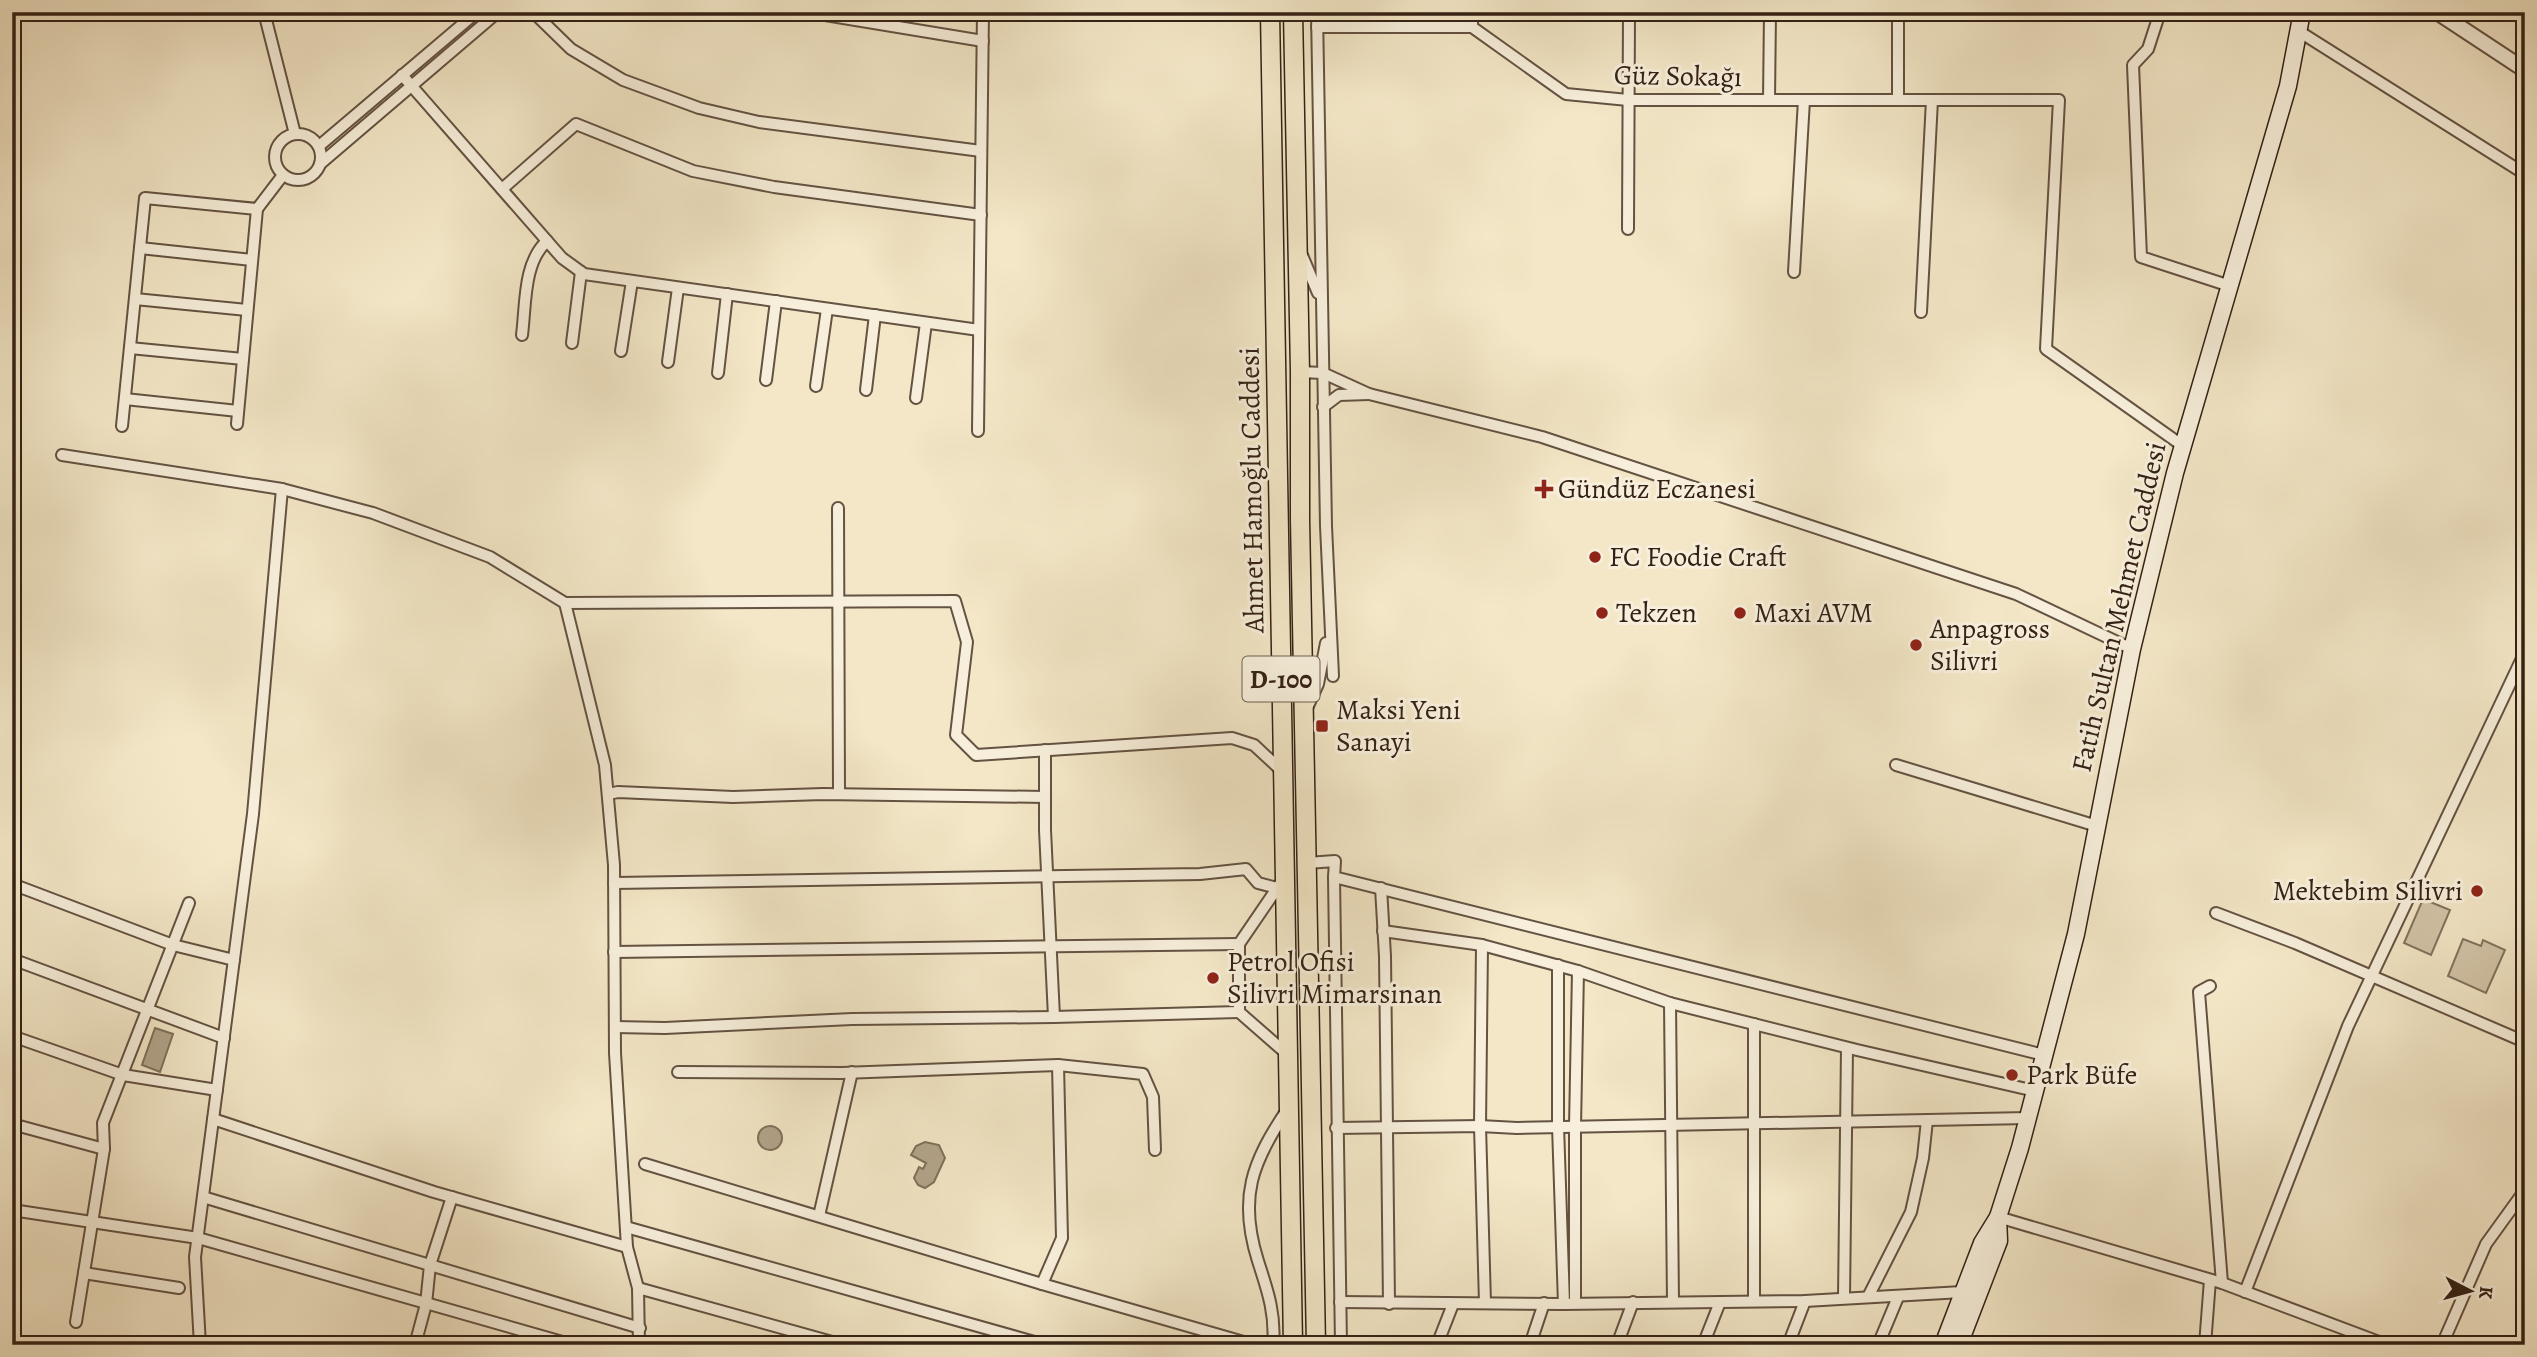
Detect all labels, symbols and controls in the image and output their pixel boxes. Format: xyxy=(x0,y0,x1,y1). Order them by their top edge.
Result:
street label: Güz Sokağı xyxy=(1614,56,1742,96)
street label: Ahmet Hamoğlu Caddesi xyxy=(1231,347,1274,634)
street label: Fatih Sultan Mehmet Caddesi xyxy=(2063,438,2175,776)
place label: Gündüz Eczanesi xyxy=(1558,470,1756,508)
marker: Gündüz Eczanesi xyxy=(1536,481,1552,497)
place label: FC Foodie Craft xyxy=(1609,538,1787,576)
marker: FC Foodie Craft xyxy=(1587,549,1603,565)
place label: Tekzen xyxy=(1616,594,1697,632)
place label: Maxi AVM xyxy=(1754,594,1873,632)
marker: Tekzen xyxy=(1594,605,1610,621)
marker: Maxi AVM xyxy=(1732,605,1748,621)
place label: Anpagross Silivri xyxy=(1929,610,2050,680)
marker: Anpagross Silivri xyxy=(1908,637,1924,653)
road number: D-100 xyxy=(1242,656,1320,702)
place label: Maksi Yeni Sanayi xyxy=(1336,691,1461,761)
marker: Maksi Yeni Sanayi xyxy=(1314,718,1330,734)
place label: Mektebim Silivri xyxy=(2272,872,2463,910)
marker: Mektebim Silivri xyxy=(2469,883,2485,899)
place label: Petrol Ofisi Silivri Mimarsinan xyxy=(1227,943,1442,1013)
marker: Petrol Ofisi Silivri Mimarsinan xyxy=(1205,970,1221,986)
place label: Park Büfe xyxy=(2026,1056,2137,1094)
marker: Park Büfe xyxy=(2004,1067,2020,1083)
north arrow xyxy=(2436,1256,2506,1326)
text: K xyxy=(2472,1285,2499,1301)

